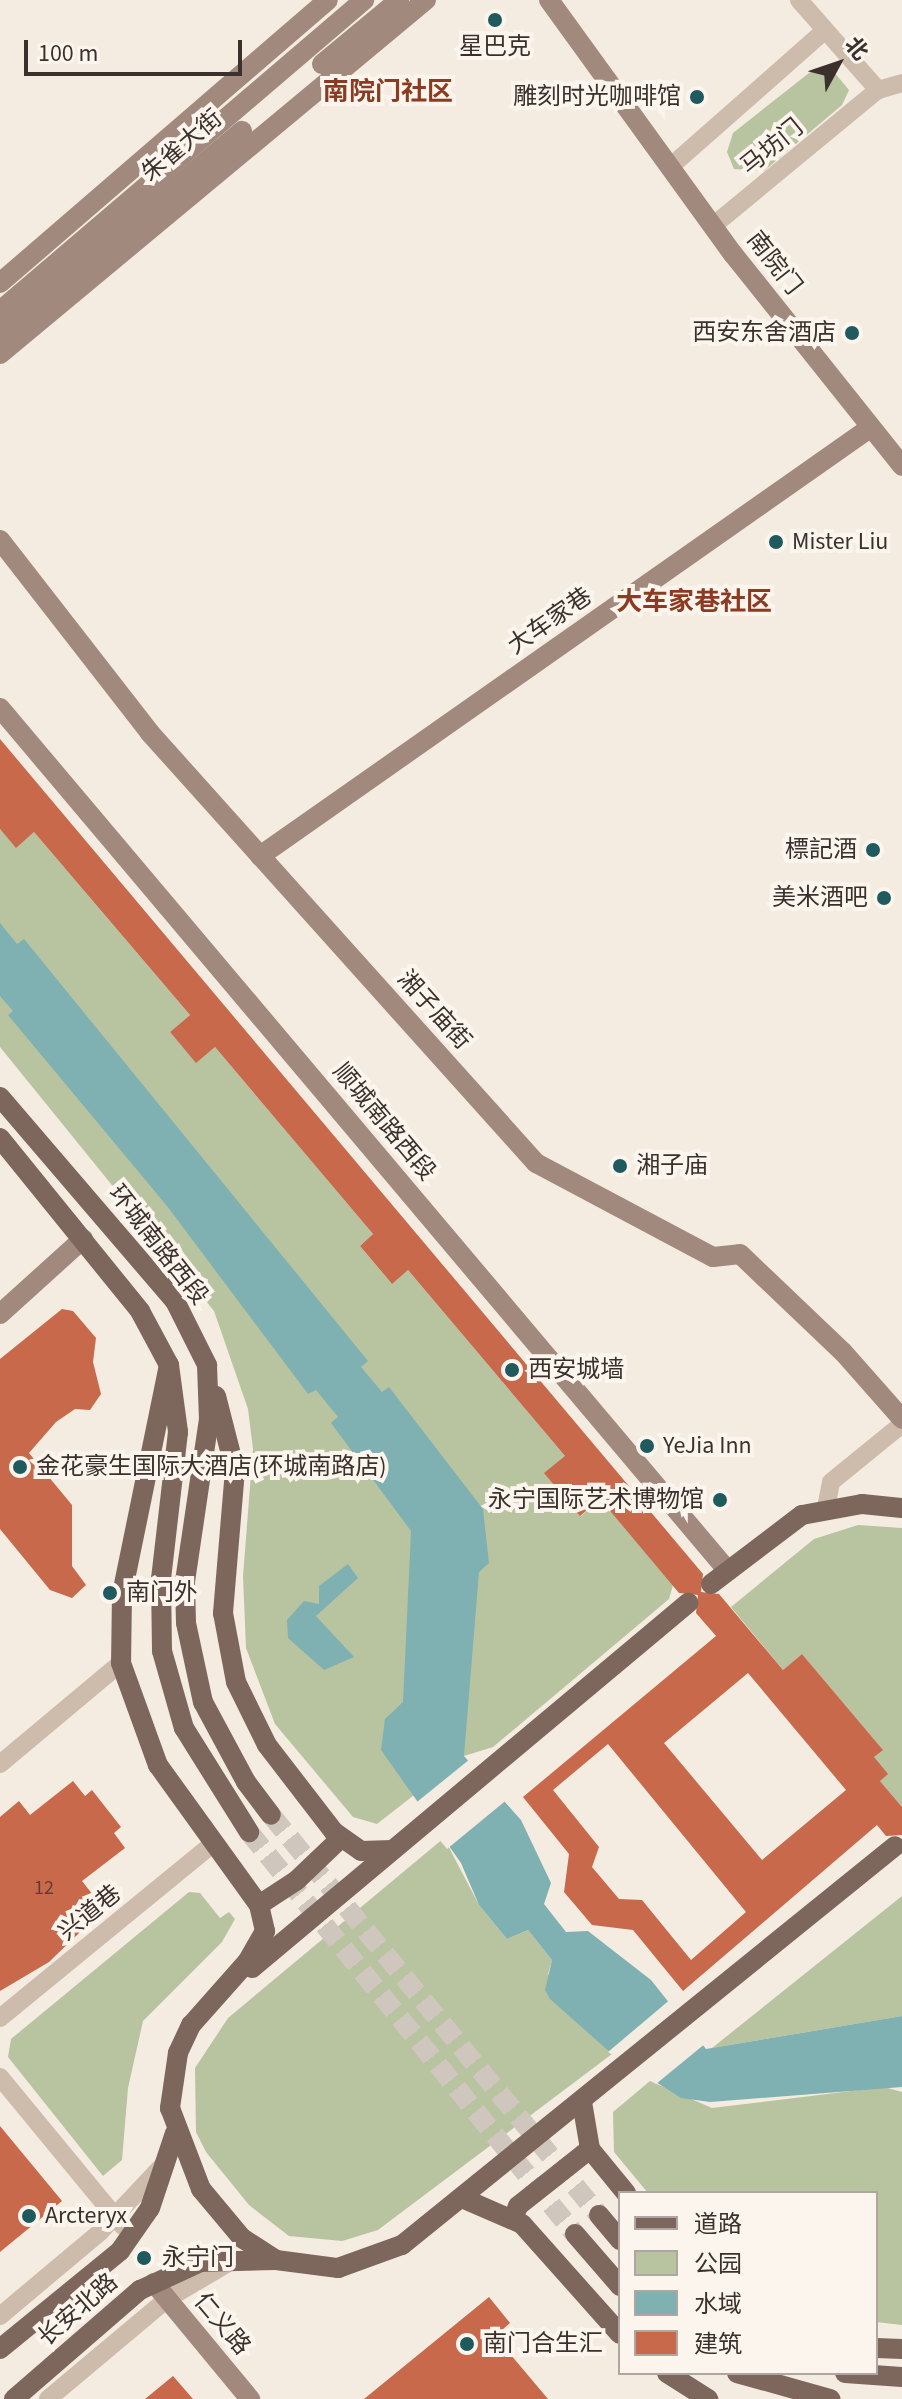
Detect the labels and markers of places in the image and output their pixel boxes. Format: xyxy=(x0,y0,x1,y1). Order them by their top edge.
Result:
marker: 星巴克 xyxy=(486,11,504,29)
place label: 星巴克 xyxy=(459,33,531,61)
place label: 雕刻时光咖啡馆 xyxy=(513,83,681,111)
marker: 雕刻时光咖啡馆 xyxy=(688,88,706,106)
place label: 西安东舍酒店 xyxy=(692,319,836,347)
marker: 西安东舍酒店 xyxy=(843,324,861,342)
place label: Mister Liu xyxy=(792,528,888,556)
marker: Mister Liu xyxy=(767,533,785,551)
place label: 標記酒 xyxy=(785,836,857,864)
marker: 標記酒 xyxy=(864,841,882,859)
place label: 美米酒吧 xyxy=(772,884,868,912)
marker: 美米酒吧 xyxy=(875,889,893,907)
place label: 湘子庙 xyxy=(636,1152,708,1180)
marker: 湘子庙 xyxy=(611,1157,629,1175)
place label: 西安城墙 xyxy=(528,1356,624,1384)
marker: 西安城墙 xyxy=(503,1361,521,1379)
place label: YeJia Inn xyxy=(663,1432,752,1460)
marker: YeJia Inn xyxy=(638,1437,656,1455)
place label: 金花豪生国际大酒店(环城南路店) xyxy=(36,1453,387,1481)
marker: 金花豪生国际大酒店(环城南路店) xyxy=(11,1458,29,1476)
place label: 永宁国际艺术博物馆 xyxy=(488,1486,704,1514)
marker: 永宁国际艺术博物馆 xyxy=(711,1491,729,1509)
place label: 南门外 xyxy=(126,1579,198,1607)
marker: 南门外 xyxy=(101,1584,119,1602)
place label: Arcteryx xyxy=(45,2202,127,2230)
marker: Arcteryx xyxy=(20,2207,38,2225)
place label: 永宁门 xyxy=(162,2244,234,2272)
marker: 永宁门 xyxy=(133,2247,155,2269)
place label: 南门合生汇 xyxy=(483,2330,603,2358)
marker: 南门合生汇 xyxy=(458,2335,476,2353)

